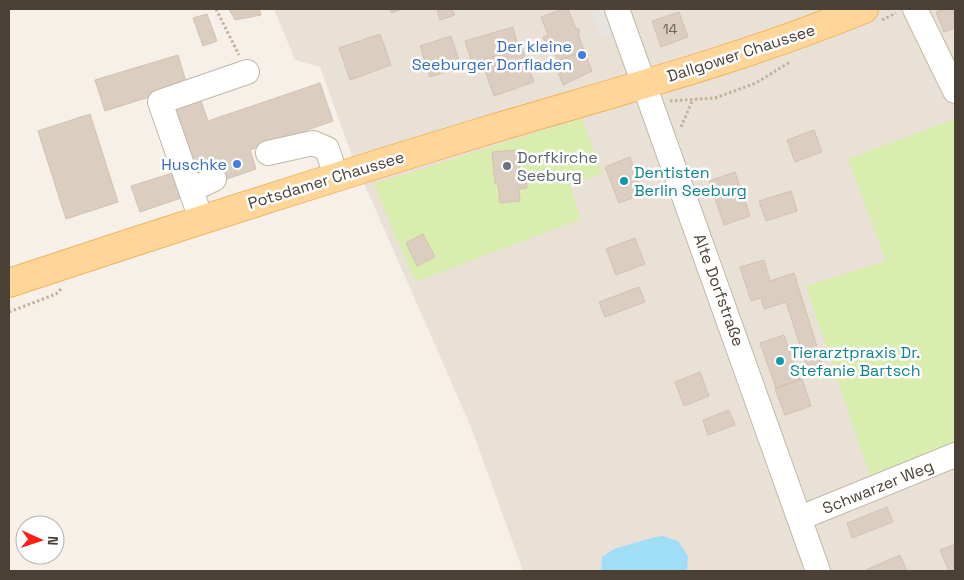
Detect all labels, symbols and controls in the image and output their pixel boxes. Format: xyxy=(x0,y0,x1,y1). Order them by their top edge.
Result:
street label: Dallgower Chaussee xyxy=(664,19,818,87)
house number: 14 xyxy=(663,20,678,38)
place label: Der kleine Seeburger Dorfladen xyxy=(412,36,572,75)
marker: Der kleine Seeburger Dorfladen xyxy=(576,49,588,61)
street label: Potsdamer Chaussee xyxy=(245,146,407,214)
place label: Dorfkirche Seeburg xyxy=(517,147,598,186)
place label: Huschke xyxy=(161,154,227,175)
marker: Huschke xyxy=(231,158,243,170)
marker: Dorfkirche Seeburg xyxy=(501,160,513,172)
place label: Dentisten Berlin Seeburg xyxy=(634,162,747,201)
marker: Dentisten Berlin Seeburg xyxy=(618,175,630,187)
street label: Alte Dorfstraße xyxy=(689,231,749,349)
place label: Tierarztpraxis Dr. Stefanie Bartsch xyxy=(790,342,920,381)
marker: Tierarztpraxis Dr. Stefanie Bartsch xyxy=(774,355,786,367)
street label: Schwarzer Weg xyxy=(819,455,937,519)
north arrow xyxy=(15,515,65,565)
text: N xyxy=(44,536,62,546)

